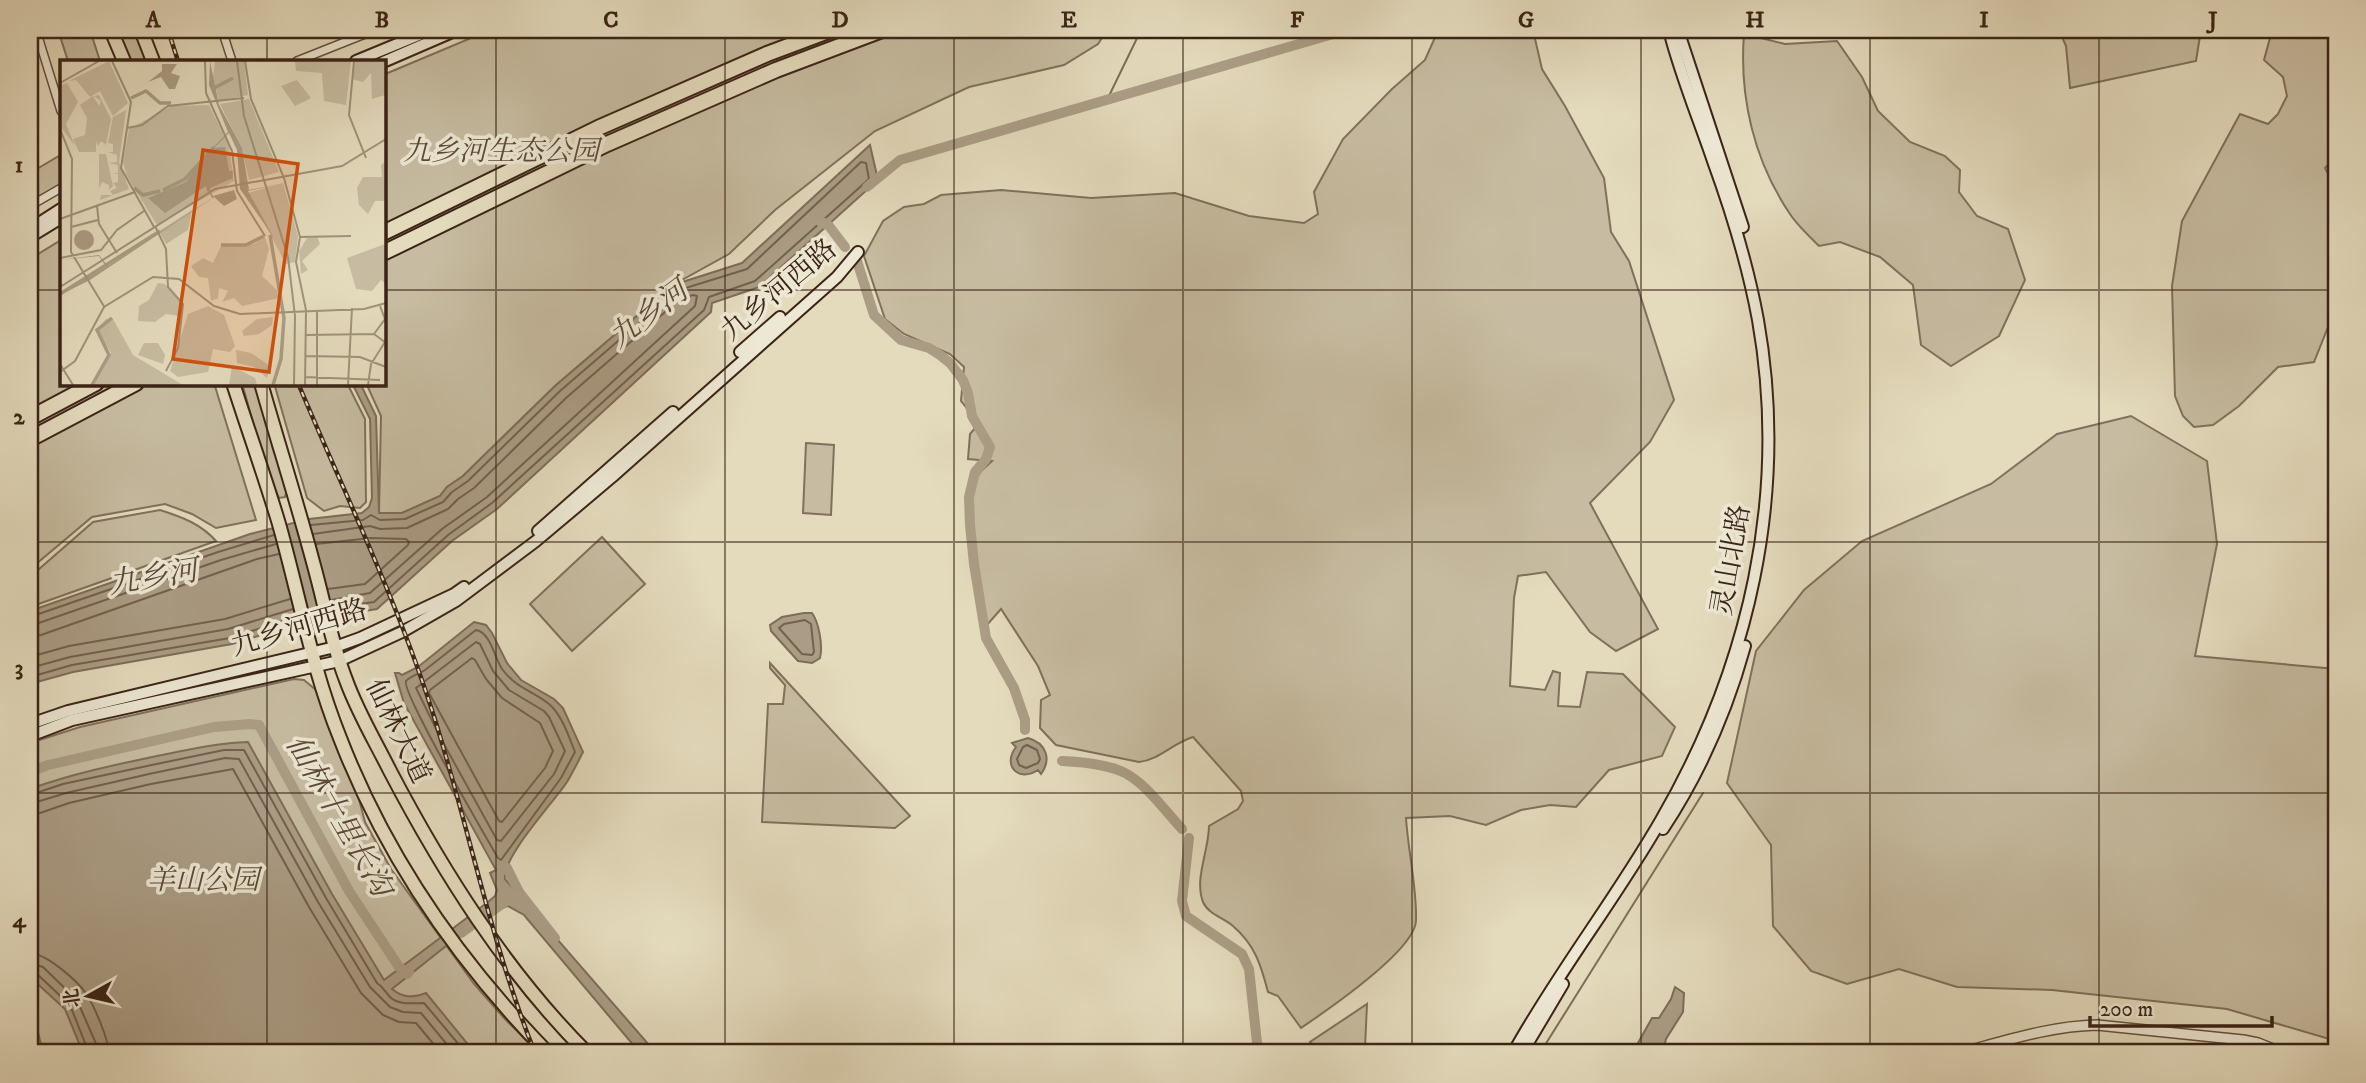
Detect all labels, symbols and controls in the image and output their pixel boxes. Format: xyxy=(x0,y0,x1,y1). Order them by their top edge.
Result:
text: A xyxy=(145,6,162,35)
text: B xyxy=(375,6,389,35)
text: C xyxy=(603,6,619,35)
text: D xyxy=(831,6,849,35)
text: E xyxy=(1061,6,1077,35)
text: F xyxy=(1290,6,1305,35)
text: G xyxy=(1518,6,1534,35)
text: H xyxy=(1745,6,1765,35)
text: I xyxy=(1979,6,1989,35)
text: J xyxy=(2205,6,2218,35)
inset map xyxy=(60,60,385,385)
park label: 九乡河生态公园 xyxy=(403,134,603,169)
text: 1 xyxy=(15,151,23,180)
street label: 九乡河西路 xyxy=(714,232,844,348)
water label: 九乡河 xyxy=(602,270,700,357)
text: 2 xyxy=(13,403,25,432)
street label: 灵山北路 xyxy=(1704,502,1758,618)
water label: 九乡河 xyxy=(106,552,205,603)
street label: 九乡河西路 xyxy=(227,592,371,664)
text: 3 xyxy=(15,654,23,683)
street label: 仙林大道 xyxy=(358,673,438,789)
water label: 仙林十里长沟 xyxy=(277,729,401,907)
park label: 羊山公园 xyxy=(147,863,263,898)
text: 4 xyxy=(12,906,27,935)
north arrow xyxy=(52,960,122,1030)
scale bar xyxy=(2090,985,2272,1029)
text: 北 xyxy=(60,987,85,1009)
text: 200 m xyxy=(2100,997,2153,1023)

